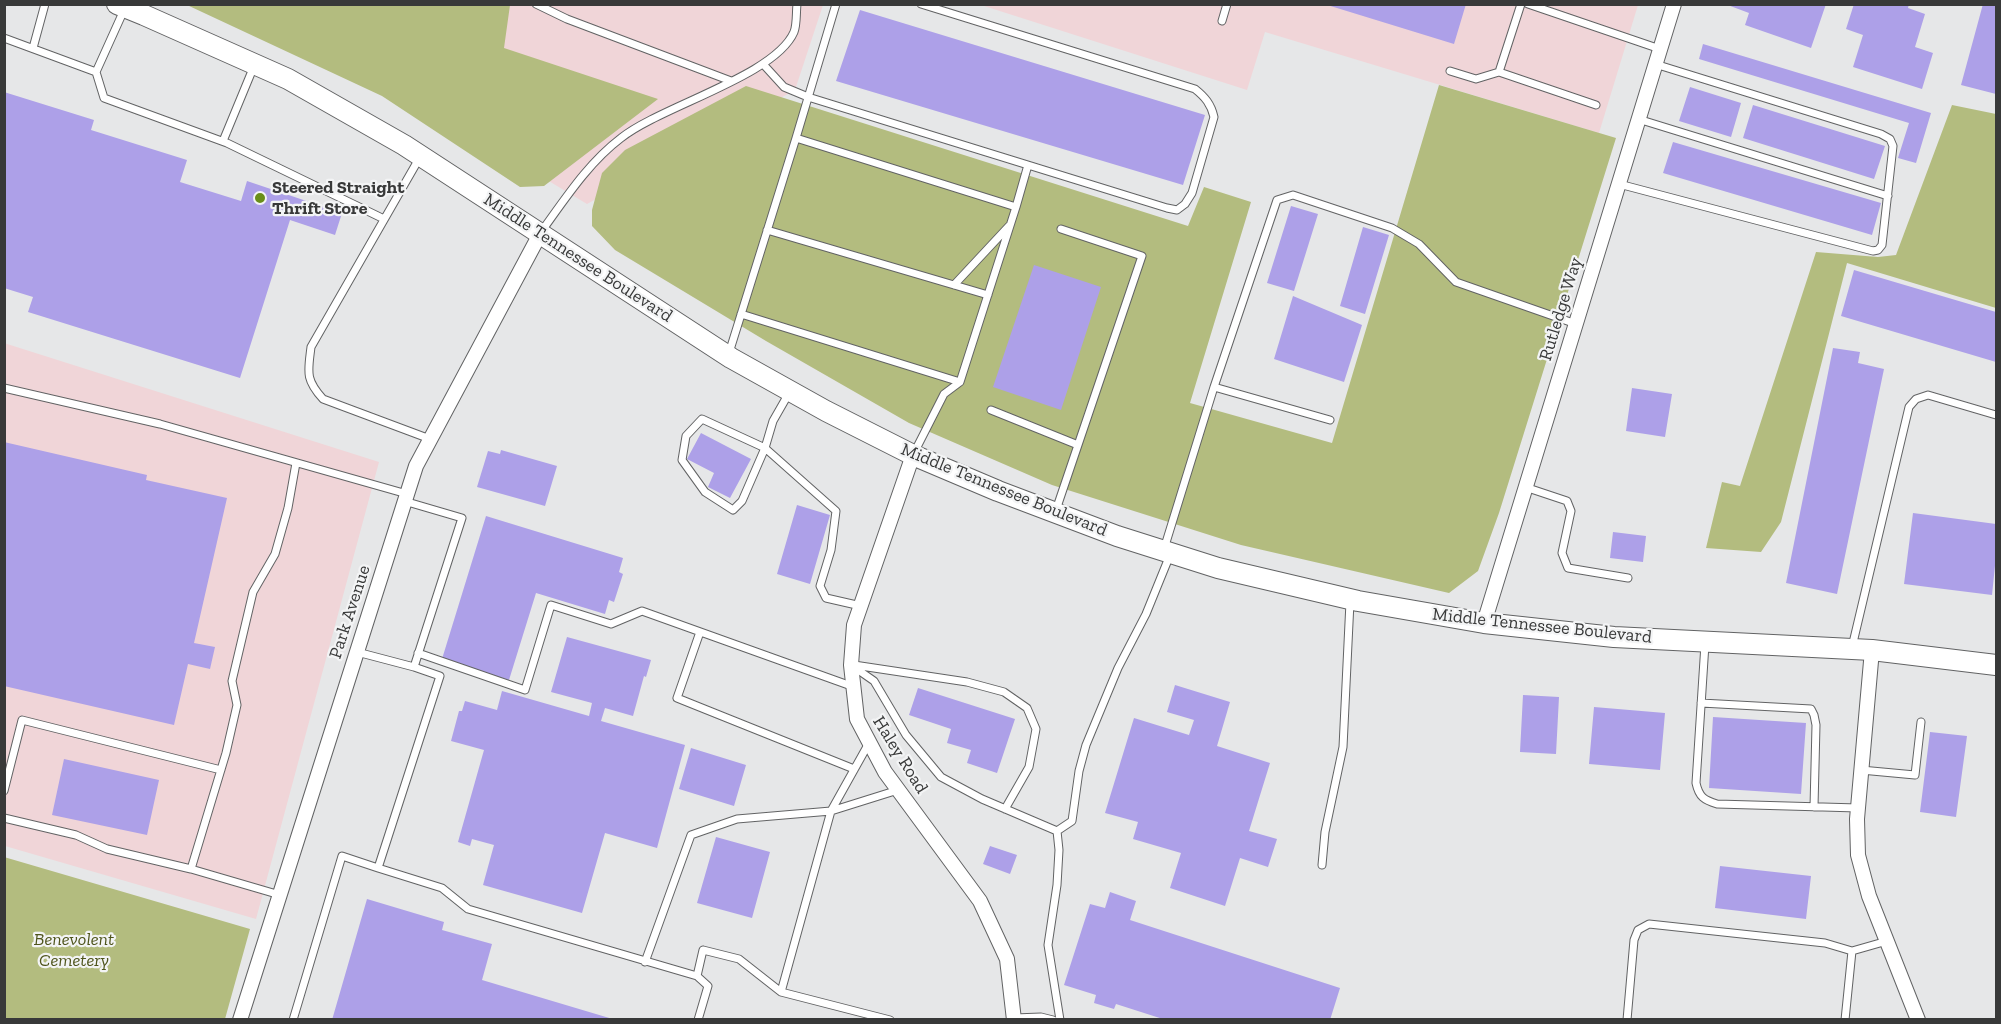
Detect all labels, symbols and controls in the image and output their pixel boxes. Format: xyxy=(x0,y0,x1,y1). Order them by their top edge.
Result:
place label: Steered Straight Thrift Store xyxy=(272,177,404,219)
street label: Middle Tennessee Boulevard xyxy=(480,189,676,327)
marker: Steered Straight Thrift Store xyxy=(253,191,267,205)
street label: Rutledge Way xyxy=(1535,255,1587,363)
street label: Middle Tennessee Boulevard xyxy=(898,439,1110,541)
street label: Park Avenue xyxy=(325,563,375,661)
street label: Middle Tennessee Boulevard xyxy=(1431,604,1653,648)
street label: Haley Road xyxy=(868,712,932,798)
park label: Benevolent Cemetery xyxy=(34,929,114,972)

